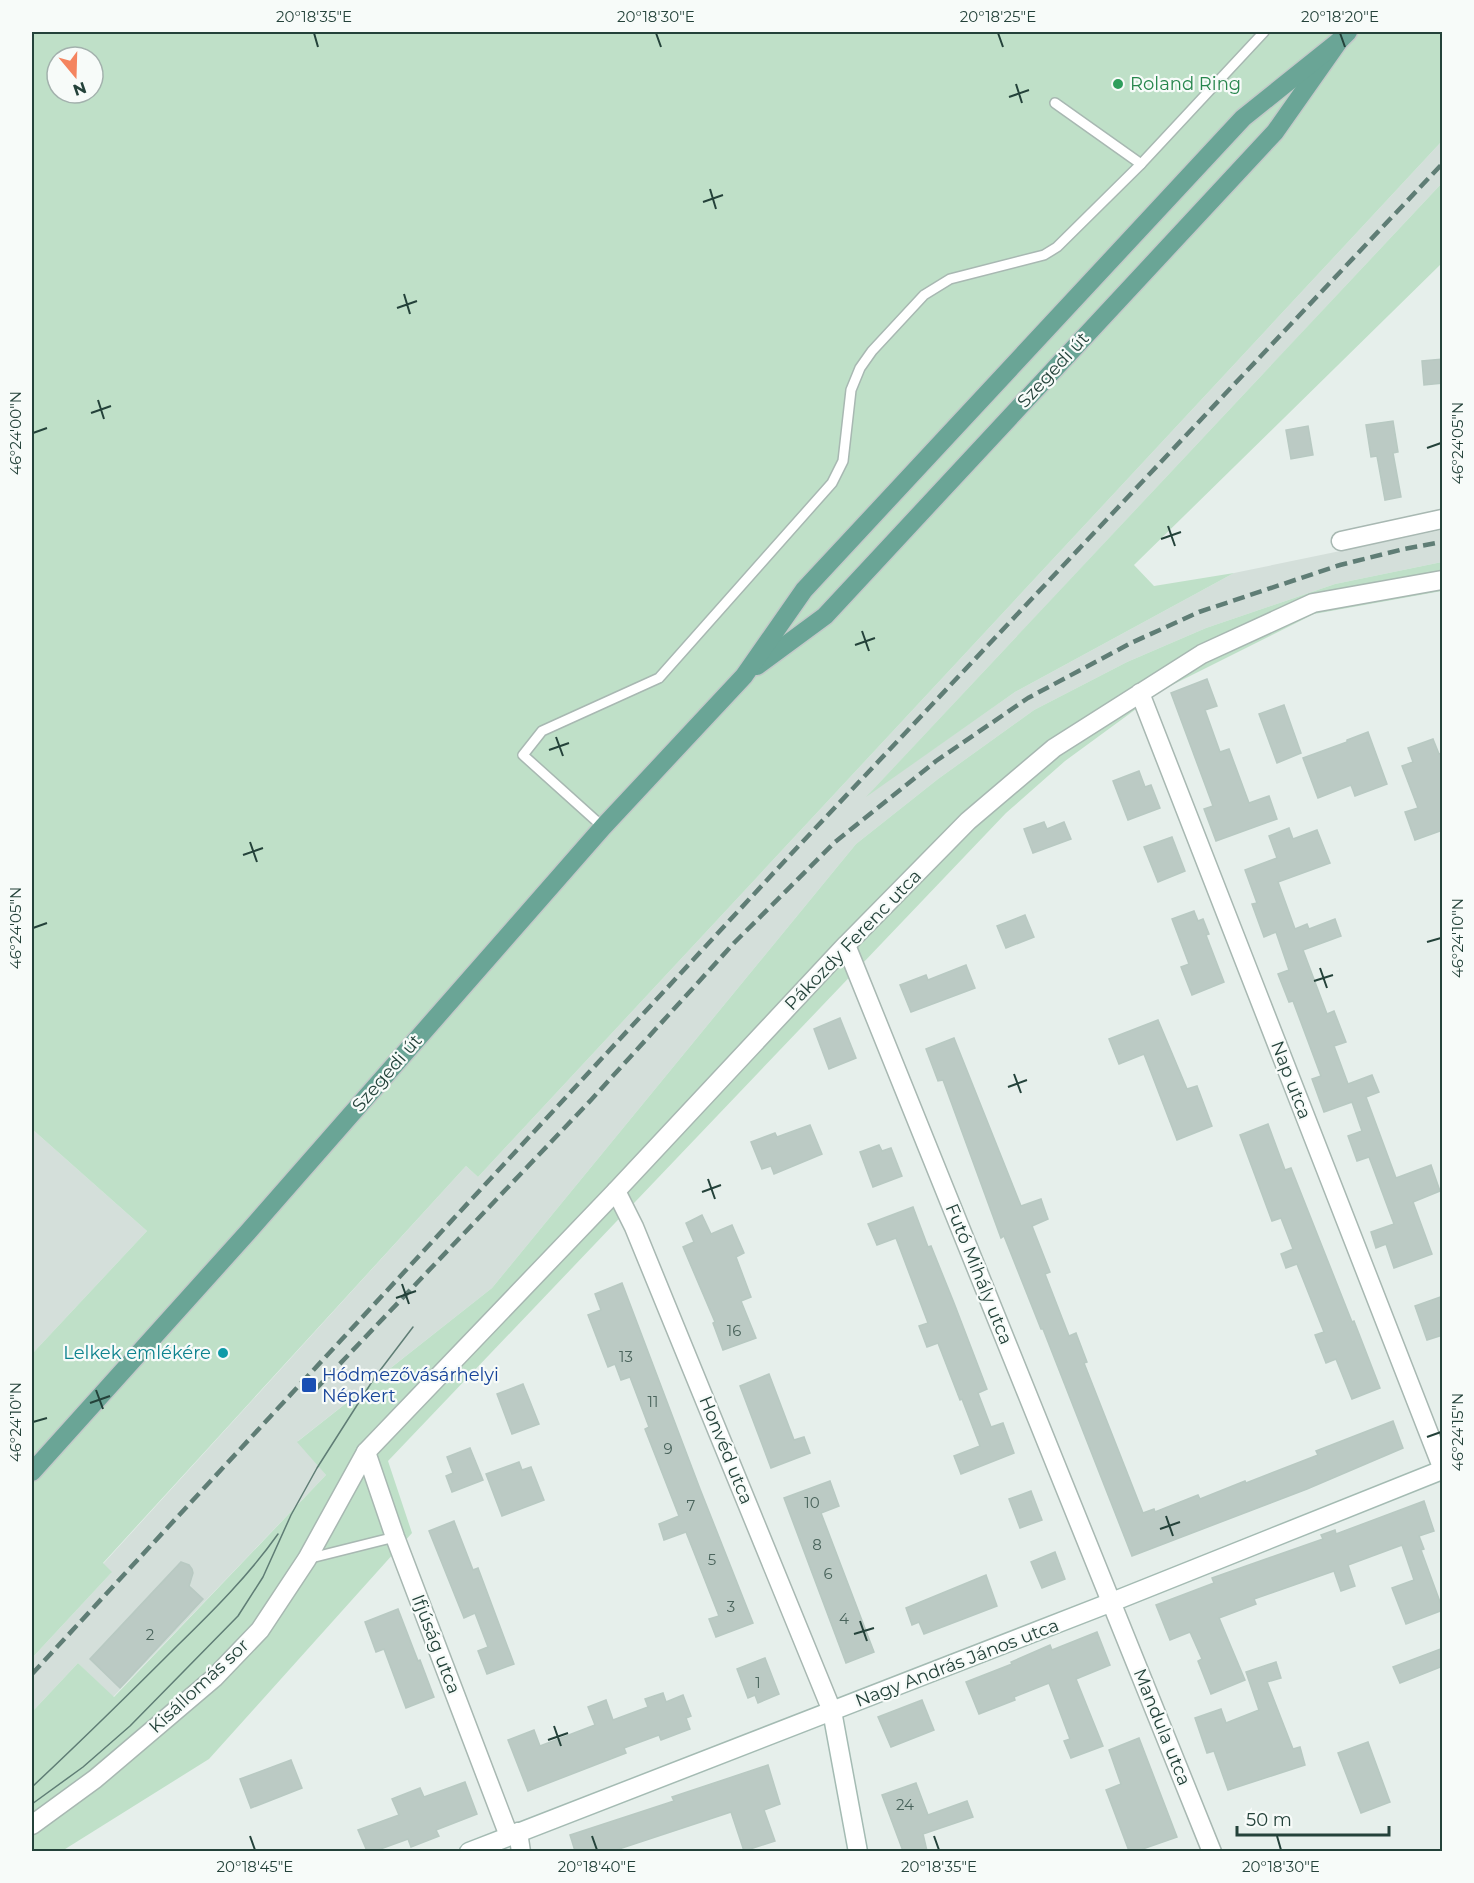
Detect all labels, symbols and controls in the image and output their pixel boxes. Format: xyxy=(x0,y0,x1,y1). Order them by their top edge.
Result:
text: 20°18'35"E xyxy=(276,7,352,26)
text: 20°18'30"E xyxy=(617,7,695,26)
text: 20°18'25"E xyxy=(960,7,1036,26)
text: 20°18'20"E xyxy=(1301,7,1379,26)
north arrow xyxy=(45,45,105,105)
place label: Roland Ring xyxy=(1130,73,1241,95)
marker: Roland Ring xyxy=(1111,77,1125,91)
text: N xyxy=(71,78,89,100)
street label: Szegedi út xyxy=(1012,328,1094,412)
text: 46°24'00"N xyxy=(6,391,25,475)
text: 46°24'05"N xyxy=(1448,402,1467,484)
street label: Pákozdy Ferenc utca xyxy=(780,865,926,1015)
text: 46°24'05"N xyxy=(6,887,25,969)
text: 46°24'10"N xyxy=(1448,898,1467,978)
street label: Szegedi út xyxy=(347,1030,427,1116)
street label: Nap utca xyxy=(1266,1038,1316,1122)
street label: Futó Mihály utca xyxy=(941,1200,1017,1348)
house number: 16 xyxy=(727,1321,741,1340)
place label: Lelkek emlékére xyxy=(63,1342,211,1364)
marker: Lelkek emlékére xyxy=(216,1346,230,1360)
house number: 13 xyxy=(619,1347,633,1366)
place label: Hódmezővásárhelyi Népkert xyxy=(322,1364,499,1407)
marker: Hódmezővásárhelyi Népkert xyxy=(300,1376,318,1394)
text: 46°24'10"N xyxy=(6,1382,25,1462)
house number: 11 xyxy=(648,1392,658,1411)
street label: Honvéd utca xyxy=(694,1393,758,1507)
text: 46°24'15"N xyxy=(1448,1393,1467,1471)
house number: 9 xyxy=(663,1439,673,1458)
house number: 10 xyxy=(804,1493,820,1512)
house number: 7 xyxy=(687,1496,696,1515)
house number: 8 xyxy=(812,1535,822,1554)
house number: 5 xyxy=(708,1550,716,1569)
house number: 6 xyxy=(823,1564,833,1583)
street label: Ifjúság utca xyxy=(407,1591,465,1697)
house number: 3 xyxy=(727,1597,735,1616)
house number: 4 xyxy=(839,1609,849,1628)
street label: Nagy András János utca xyxy=(852,1614,1062,1712)
house number: 2 xyxy=(146,1625,154,1644)
street label: Kisállomás sor xyxy=(144,1634,254,1738)
street label: Mandula utca xyxy=(1129,1665,1195,1789)
house number: 1 xyxy=(755,1673,761,1692)
house number: 24 xyxy=(896,1795,914,1814)
scale bar xyxy=(1237,1799,1388,1837)
text: 50 m xyxy=(1246,1809,1292,1831)
text: 20°18'45"E xyxy=(217,1857,293,1876)
text: 20°18'40"E xyxy=(558,1857,636,1876)
text: 20°18'35"E xyxy=(901,1857,977,1876)
text: 20°18'30"E xyxy=(1242,1857,1320,1876)

